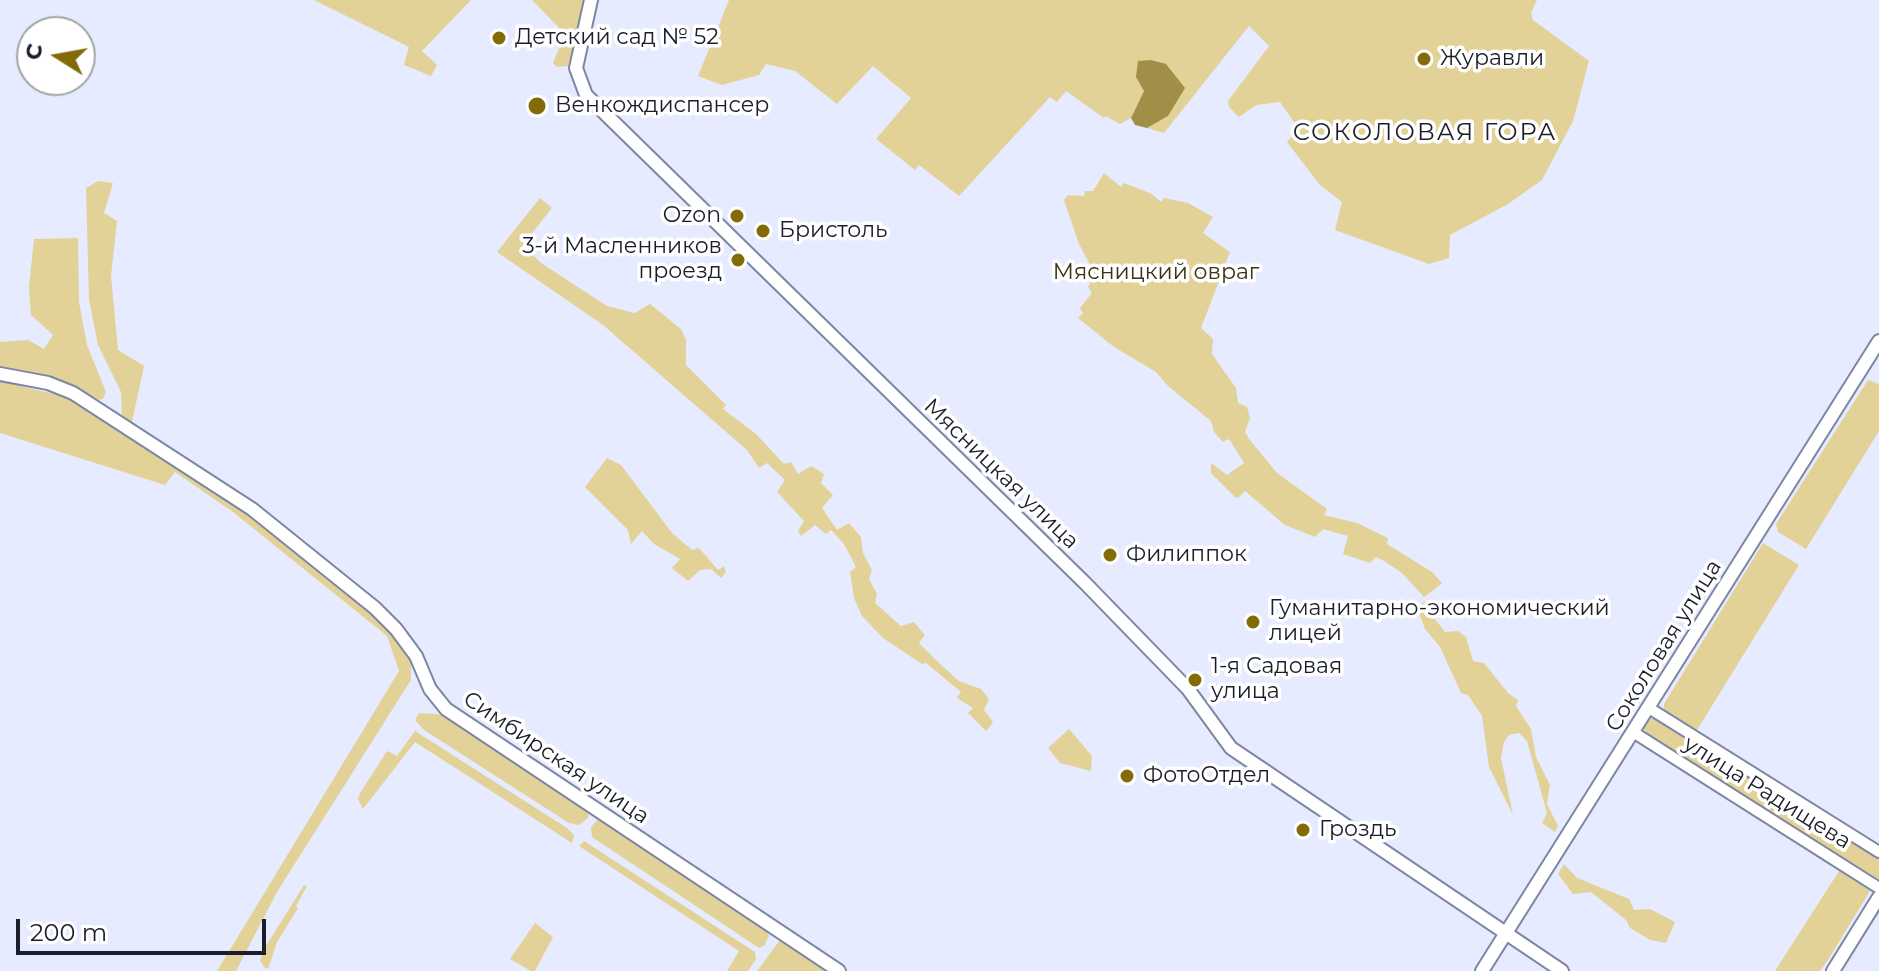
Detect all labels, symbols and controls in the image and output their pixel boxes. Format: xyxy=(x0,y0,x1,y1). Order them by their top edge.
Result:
north arrow xyxy=(16,16,96,96)
place label: Детский сад № 52 xyxy=(515,25,719,51)
marker: Детский сад № 52 xyxy=(490,29,508,47)
text: С xyxy=(19,41,49,62)
place label: Журавли xyxy=(1440,46,1544,72)
marker: Журавли xyxy=(1415,50,1433,68)
place label: Венкождиспансер xyxy=(555,93,769,119)
marker: Венкождиспансер xyxy=(526,95,548,117)
district label: СОКОЛОВАЯ ГОРА xyxy=(1293,119,1557,147)
place label: Ozon xyxy=(663,203,721,229)
marker: Ozon xyxy=(728,207,746,225)
place label: Бристоль xyxy=(779,218,887,244)
marker: Бристоль xyxy=(754,222,772,240)
place label: 3-й Масленников проезд xyxy=(522,234,722,286)
marker: 3-й Масленников проезд xyxy=(729,251,747,269)
park label: Мясницкий овраг xyxy=(1053,260,1259,286)
street label: Мясницкая улица xyxy=(918,393,1084,555)
place label: Филиппок xyxy=(1126,542,1247,568)
marker: Филиппок xyxy=(1101,546,1119,564)
street label: Соколовая улица xyxy=(1600,555,1728,737)
place label: Гуманитарно-экономический лицей xyxy=(1269,596,1610,648)
marker: Гуманитарно-экономический лицей xyxy=(1244,613,1262,631)
place label: 1-я Садовая улица xyxy=(1211,654,1342,706)
marker: 1-я Садовая улица xyxy=(1186,671,1204,689)
street label: Симбирская улица xyxy=(458,686,654,830)
street label: улица Радищева xyxy=(1679,731,1855,855)
place label: ФотоОтдел xyxy=(1143,763,1270,789)
marker: ФотоОтдел xyxy=(1118,767,1136,785)
place label: Гроздь xyxy=(1319,817,1396,843)
marker: Гроздь xyxy=(1294,821,1312,839)
scale bar xyxy=(20,903,270,953)
text: 200 m xyxy=(30,918,107,947)

